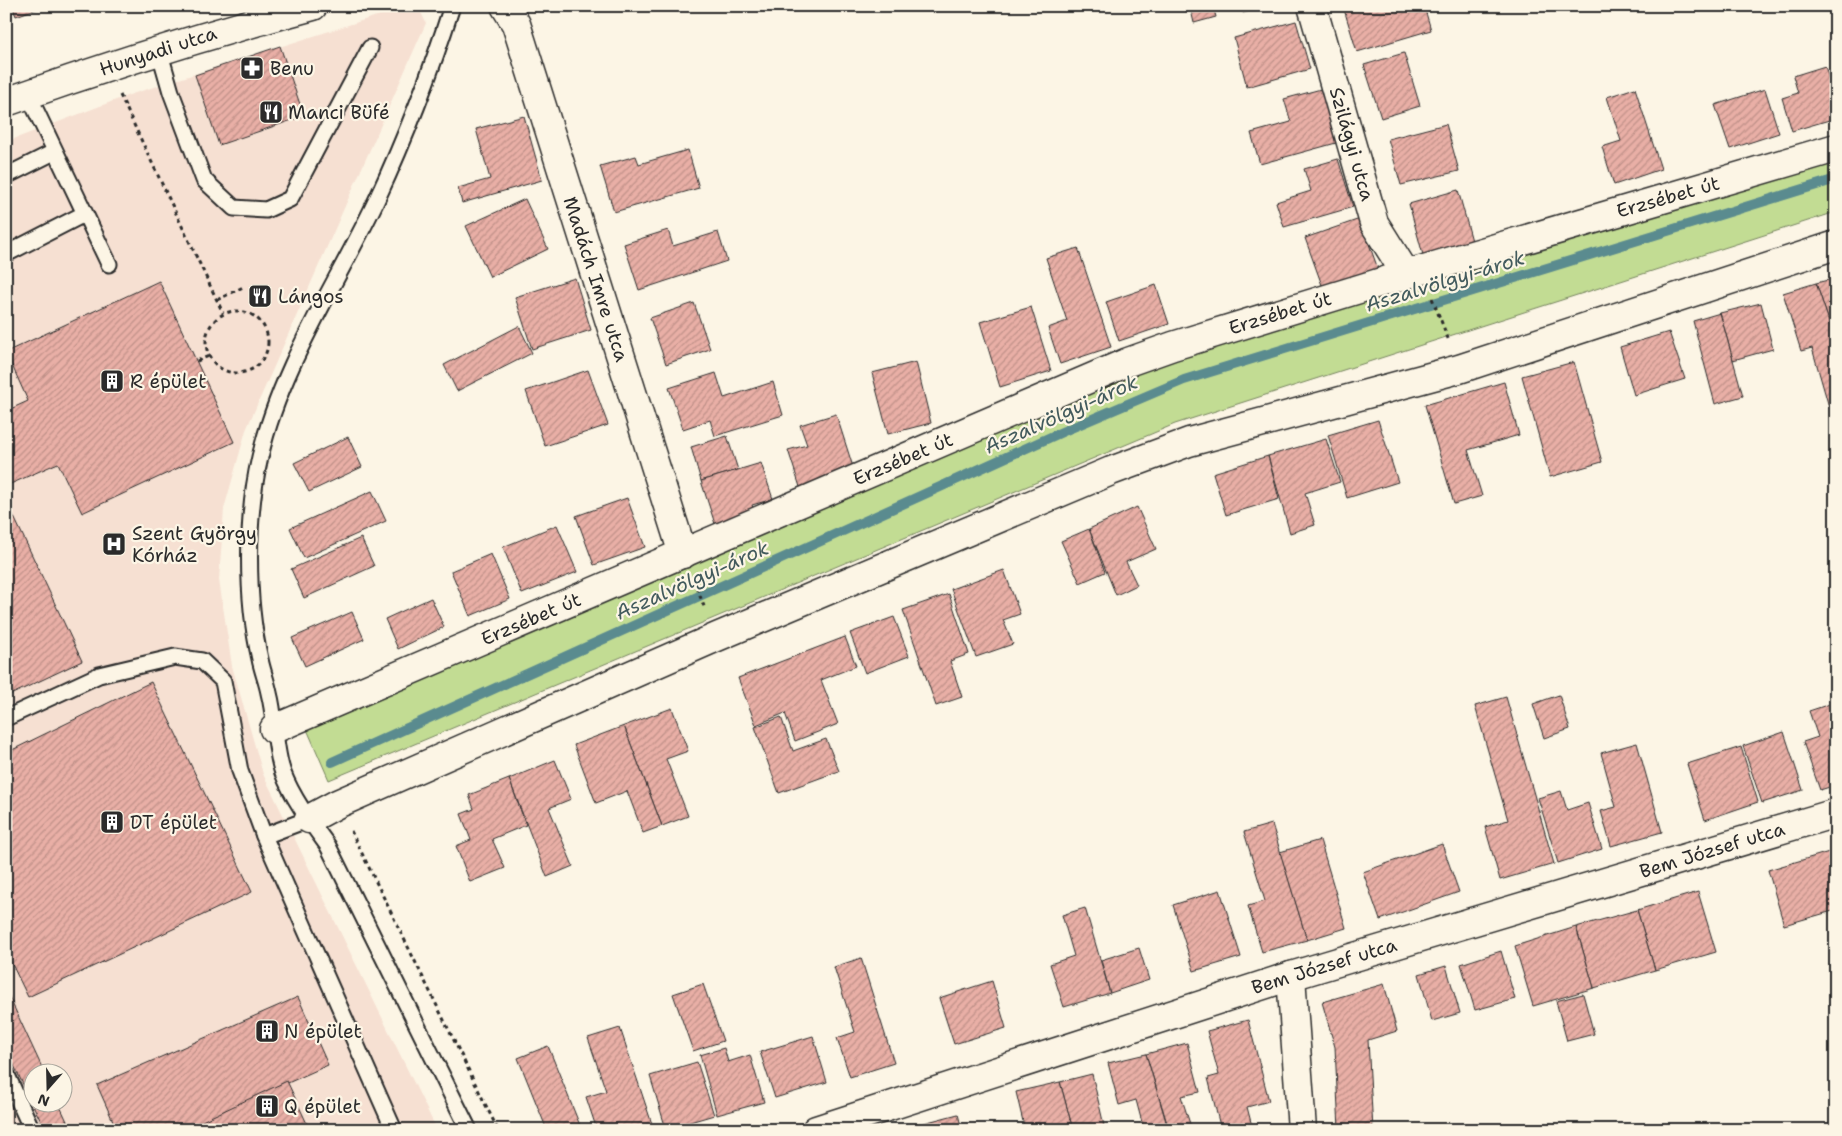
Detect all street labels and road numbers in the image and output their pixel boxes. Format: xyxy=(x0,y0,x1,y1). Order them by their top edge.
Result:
street label: Hunyadi utca xyxy=(96,20,220,82)
street label: Szilágyi utca xyxy=(1324,84,1380,204)
street label: Erzsébet út xyxy=(1614,170,1722,224)
street label: Madách Imre utca xyxy=(558,193,635,365)
street label: Erzsébet út xyxy=(1226,286,1334,340)
street label: Erzsébet út xyxy=(849,427,957,491)
street label: Erzsébet út xyxy=(477,587,585,651)
street label: Bem József utca xyxy=(1636,816,1788,884)
street label: Bem József utca xyxy=(1248,932,1400,1000)

